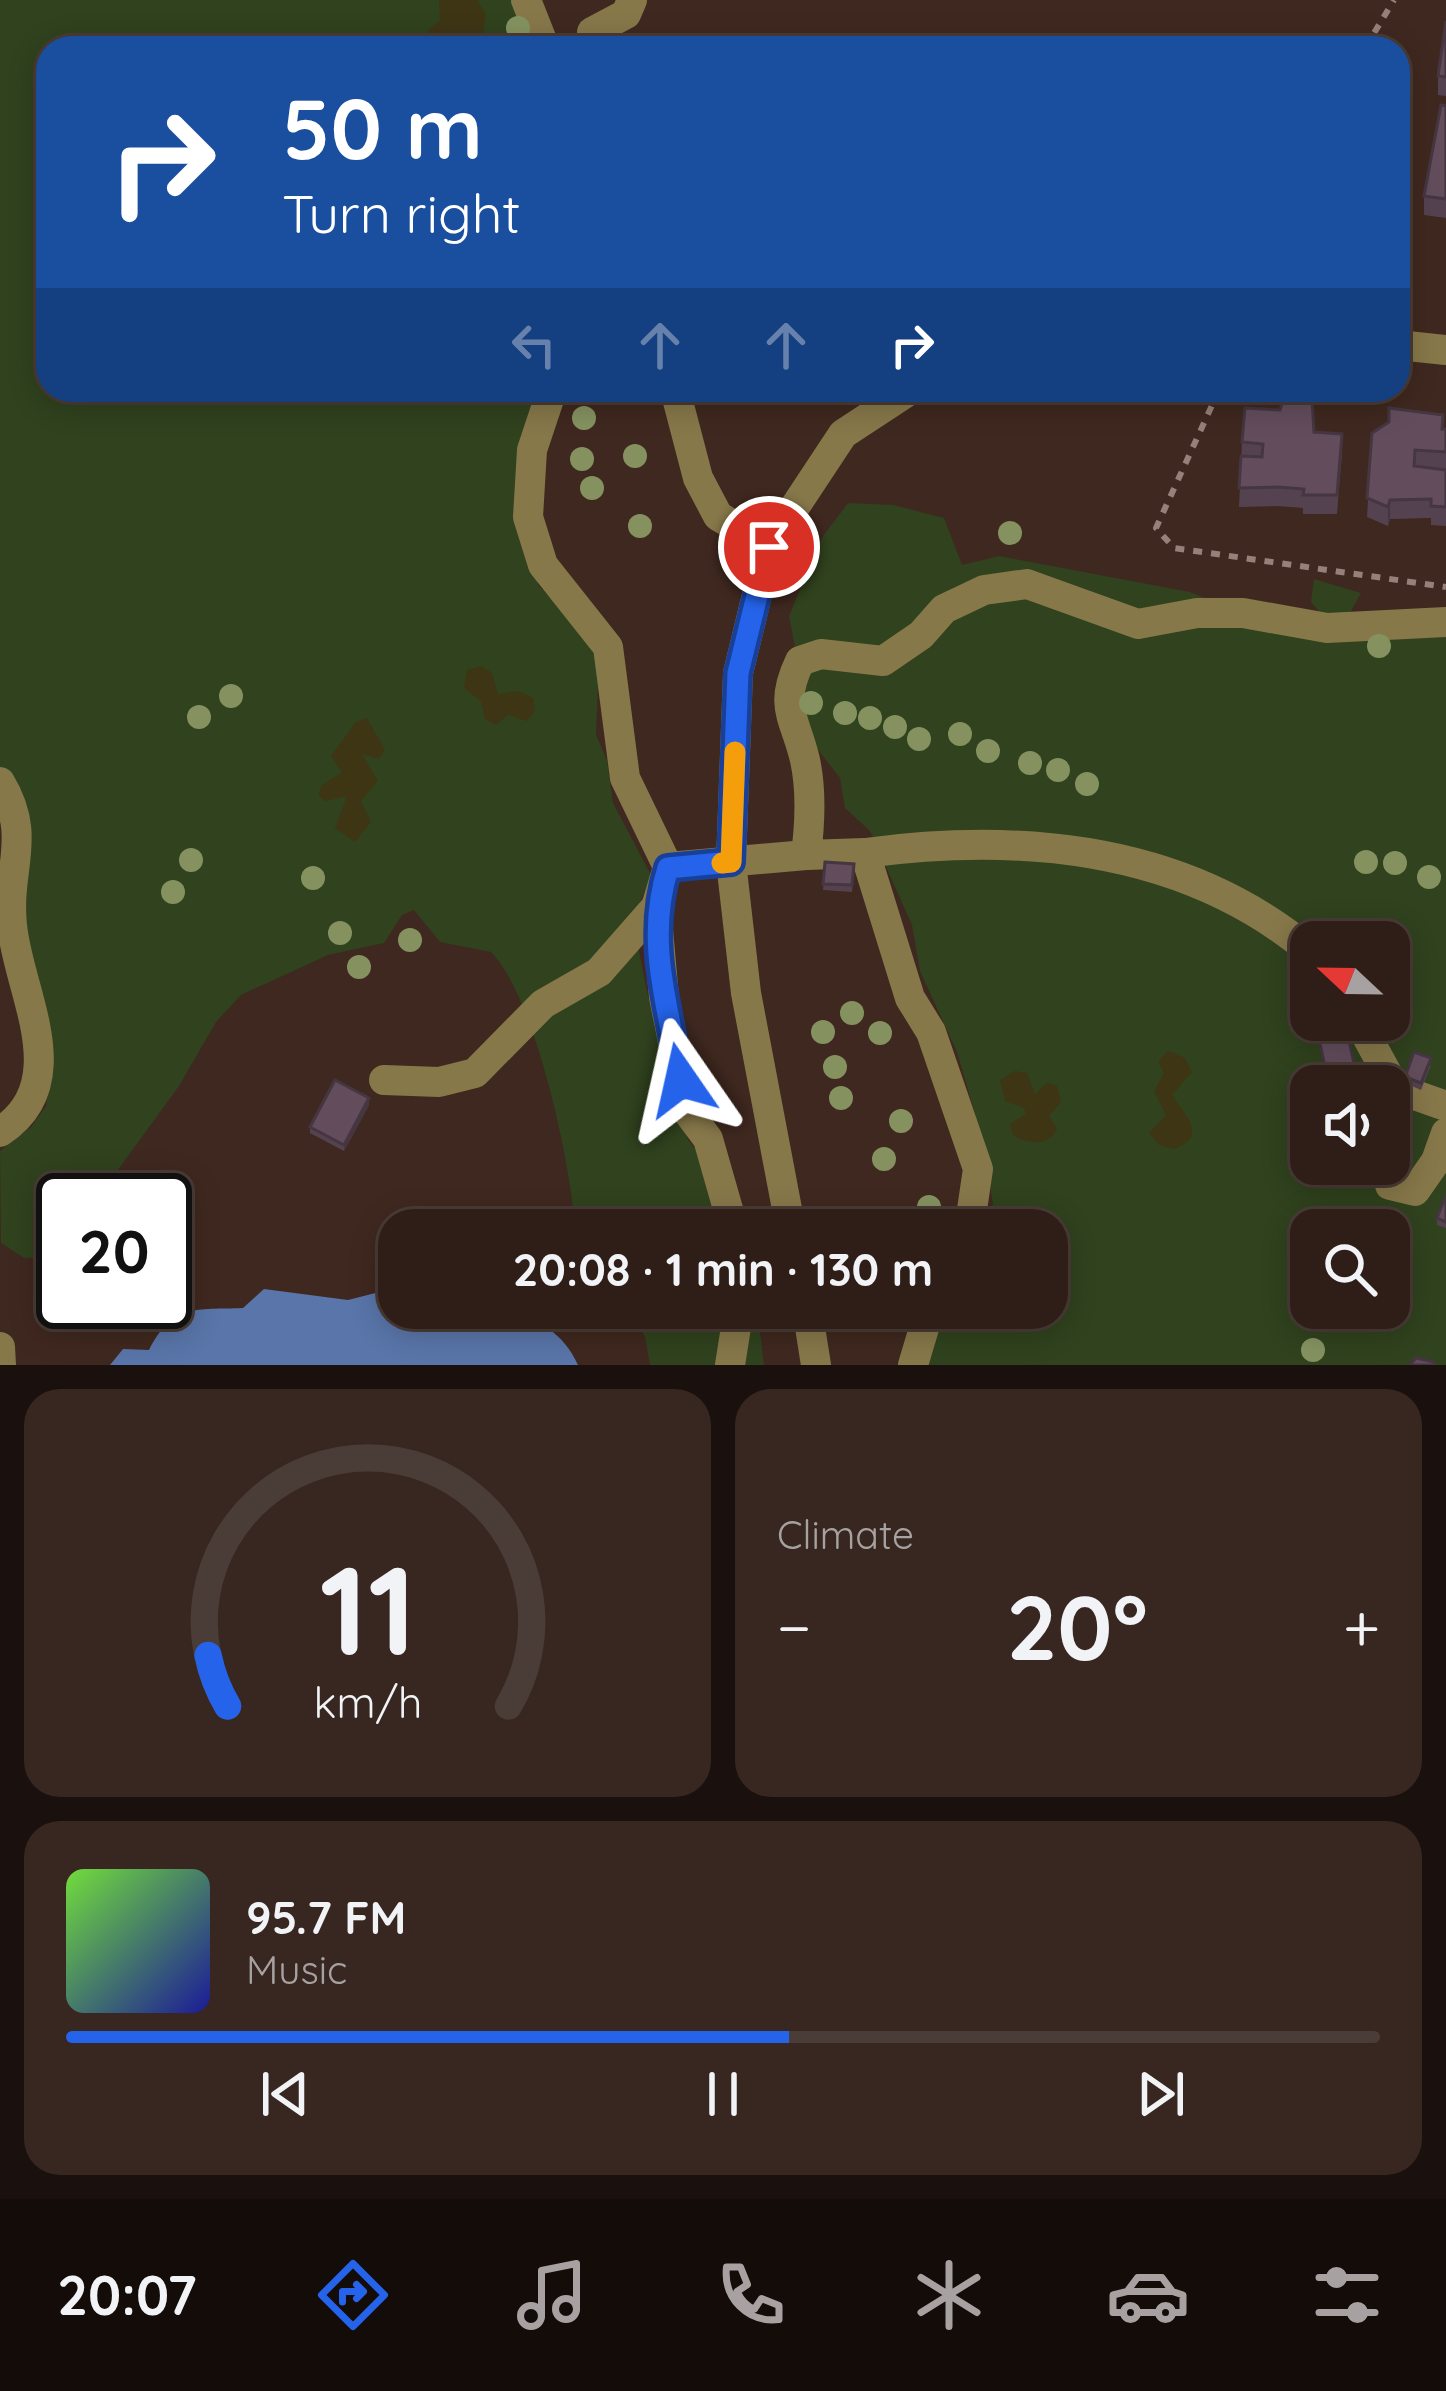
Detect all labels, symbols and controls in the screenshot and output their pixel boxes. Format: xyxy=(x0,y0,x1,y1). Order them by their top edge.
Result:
text: 50 m xyxy=(282,75,483,180)
icon: right xyxy=(84,84,240,240)
text: Turn right xyxy=(282,179,521,247)
icon: left xyxy=(501,312,567,378)
icon: ahead xyxy=(627,312,693,378)
icon: ahead xyxy=(753,312,819,378)
icon: right xyxy=(879,312,945,378)
pin xyxy=(718,496,820,598)
icon: arrive xyxy=(736,514,802,580)
north arrow xyxy=(1290,921,1410,1041)
map controls xyxy=(1290,921,1410,1329)
position arrow xyxy=(618,1017,744,1143)
button: sound xyxy=(1290,1065,1410,1185)
speed limit sign: 20 xyxy=(36,1173,192,1329)
button: search xyxy=(1290,1209,1410,1329)
text: 20:08 · 1 min · 130 m xyxy=(513,1241,933,1297)
text: Climate xyxy=(777,1510,914,1559)
text: 11 xyxy=(319,1530,416,1686)
text: 20° xyxy=(1006,1570,1148,1683)
text: − xyxy=(777,1585,811,1668)
text: + xyxy=(1343,1585,1380,1668)
text: km/h xyxy=(313,1675,422,1729)
text: 95.7 FM xyxy=(246,1889,406,1945)
text: Music xyxy=(246,1945,347,1994)
icon: previous xyxy=(252,2061,318,2127)
icon: pause xyxy=(690,2061,756,2127)
icon: next xyxy=(1128,2061,1194,2127)
icon: directions xyxy=(311,2253,395,2337)
icon: music xyxy=(510,2253,594,2337)
icon: phone xyxy=(709,2253,793,2337)
icon: climate xyxy=(907,2253,991,2337)
icon: car xyxy=(1106,2253,1190,2337)
icon: filters xyxy=(1305,2253,1389,2337)
text: 20:07 xyxy=(57,2261,197,2329)

